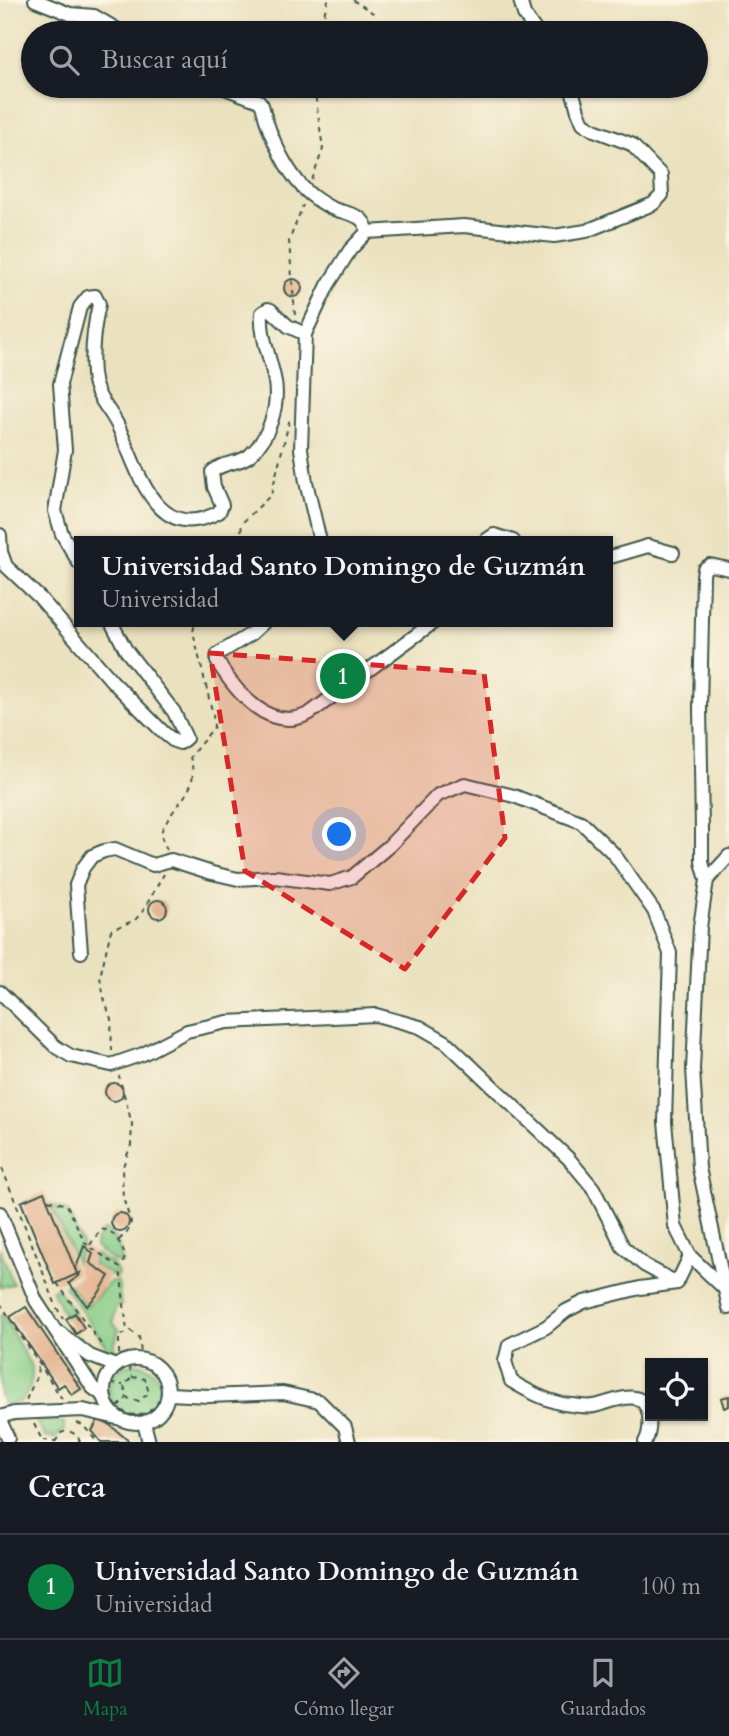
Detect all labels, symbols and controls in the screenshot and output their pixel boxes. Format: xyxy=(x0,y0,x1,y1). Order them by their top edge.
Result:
search box xyxy=(21,21,708,98)
icon: search xyxy=(45,41,83,79)
text: Buscar aquí xyxy=(101,42,228,77)
popup xyxy=(74,536,613,627)
text: Universidad Santo Domingo de Guzmán xyxy=(102,549,585,584)
text: Universidad xyxy=(102,584,219,615)
pin: 1 xyxy=(320,650,366,702)
your location xyxy=(322,817,356,851)
map controls xyxy=(645,1358,708,1421)
button: locate xyxy=(645,1358,708,1421)
text: Cerca xyxy=(28,1467,106,1508)
text: Universidad Santo Domingo de Guzmán xyxy=(95,1554,579,1589)
text: 1 xyxy=(45,1571,57,1602)
text: 100 m xyxy=(640,1571,701,1602)
text: Universidad xyxy=(95,1589,212,1620)
tab: Mapa xyxy=(83,1654,128,1722)
tab: Cómo llegar xyxy=(294,1654,394,1722)
tab: Guardados xyxy=(560,1654,646,1722)

